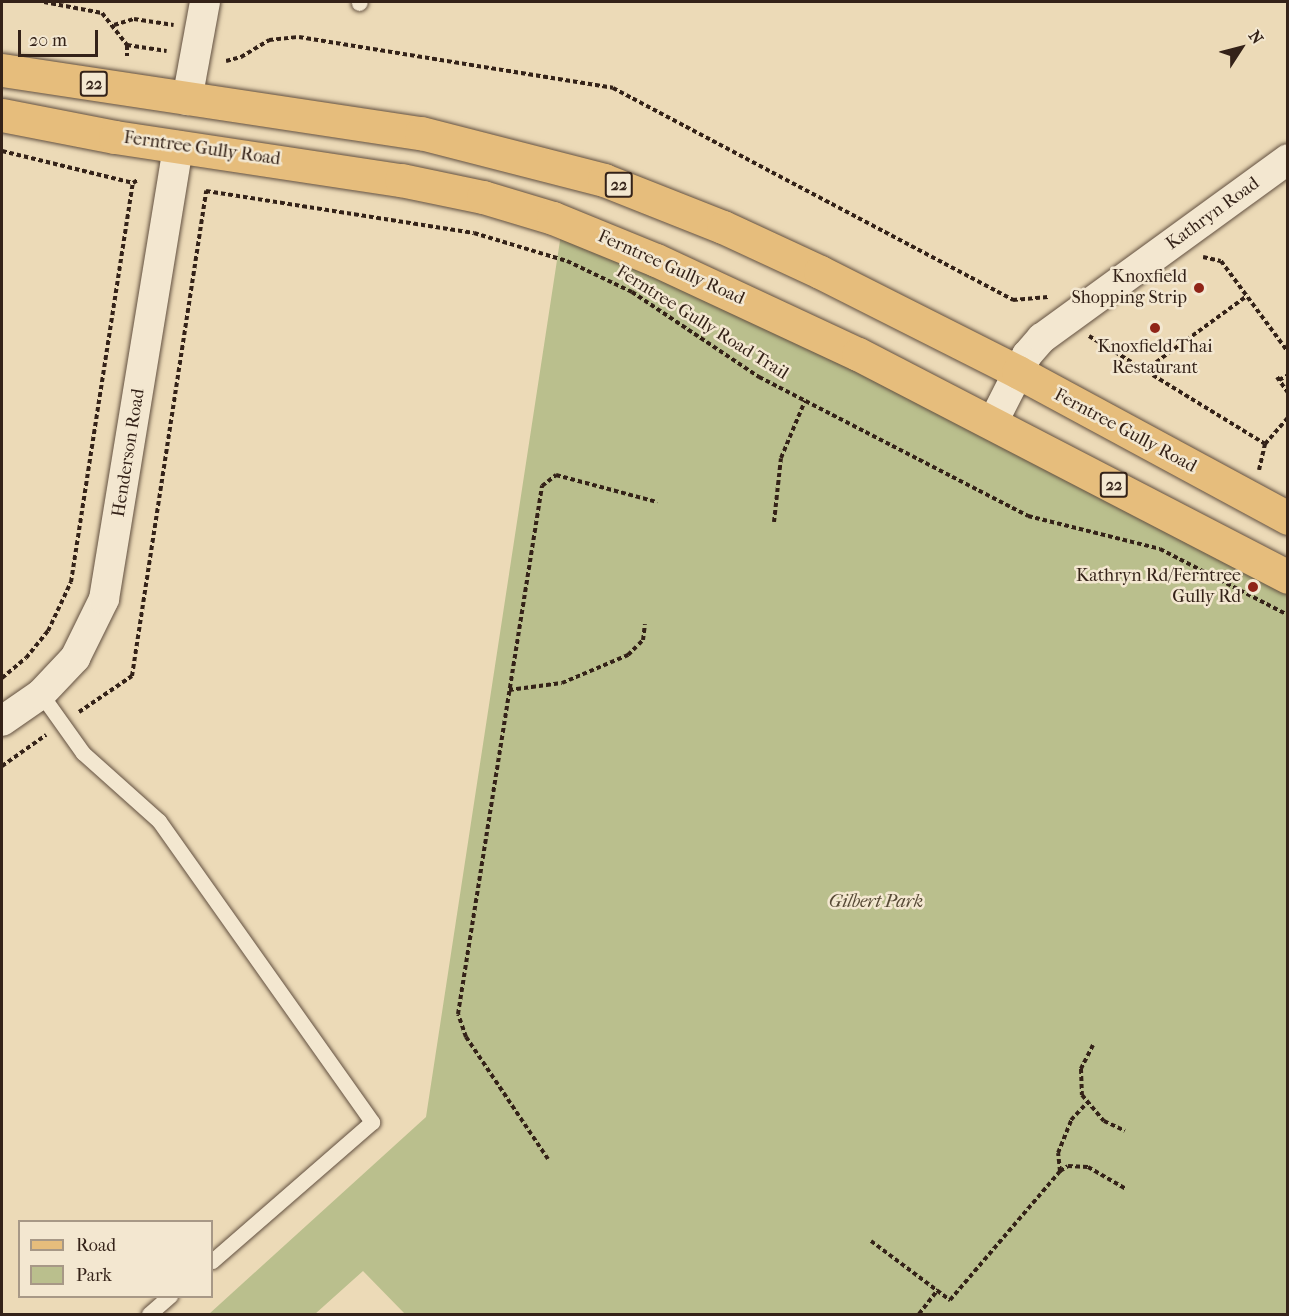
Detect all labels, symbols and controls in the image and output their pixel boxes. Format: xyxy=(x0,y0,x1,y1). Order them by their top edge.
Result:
scale bar xyxy=(21,18,100,56)
north arrow xyxy=(1211,18,1271,78)
text: N xyxy=(1245,27,1267,48)
text: 20 m xyxy=(29,30,67,51)
road number: 22 xyxy=(79,71,109,97)
street label: Ferntree Gully Road xyxy=(122,127,282,171)
road number: 22 xyxy=(604,172,634,198)
street label: Kathryn Road xyxy=(1162,173,1264,255)
street label: Ferntree Gully Road xyxy=(594,226,748,310)
street label: Ferntree Gully Road Trail xyxy=(612,261,792,385)
place label: Knoxfield Shopping Strip xyxy=(1071,267,1187,310)
marker: Knoxfield Shopping Strip xyxy=(1192,281,1206,295)
marker: Knoxfield Thai Restaurant xyxy=(1148,321,1162,335)
place label: Knoxfield Thai Restaurant xyxy=(1097,337,1213,380)
street label: Ferntree Gully Road xyxy=(1050,384,1200,478)
street label: Henderson Road xyxy=(108,387,150,519)
road number: 22 xyxy=(1099,472,1129,498)
place label: Kathryn Rd/Ferntree Gully Rd xyxy=(1076,566,1241,608)
marker: Kathryn Rd/Ferntree Gully Rd xyxy=(1246,580,1260,594)
park label: Gilbert Park xyxy=(829,891,923,913)
legend xyxy=(18,1220,213,1298)
text: Road xyxy=(76,1235,116,1256)
text: Park xyxy=(76,1265,112,1286)

